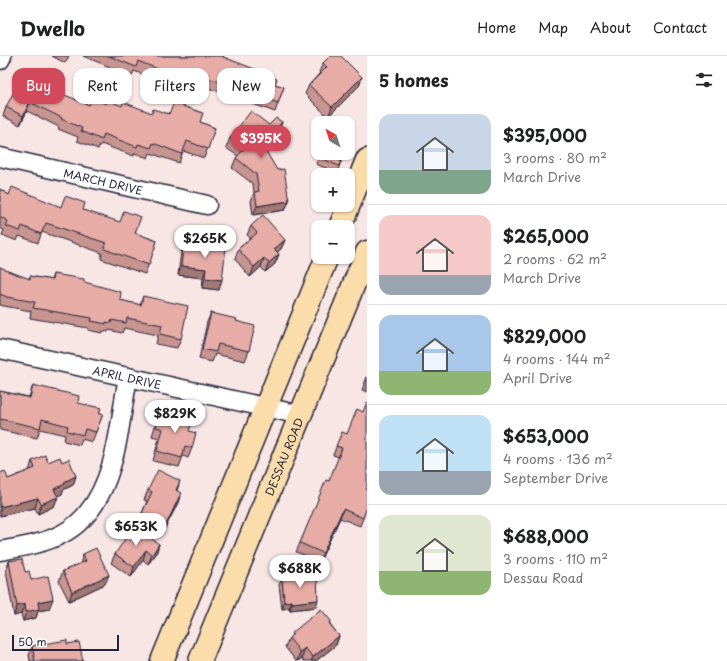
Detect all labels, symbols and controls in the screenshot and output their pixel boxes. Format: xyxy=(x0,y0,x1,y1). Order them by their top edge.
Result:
text: Dwello xyxy=(20,14,85,42)
text: Home xyxy=(477,17,516,38)
text: Map xyxy=(538,17,568,38)
text: About xyxy=(590,17,631,38)
text: Contact xyxy=(653,17,707,38)
text: 5 homes xyxy=(379,67,449,93)
chip: Buy xyxy=(12,68,65,104)
chip: Rent xyxy=(73,68,132,104)
chip: Filters xyxy=(140,68,209,104)
chip: New xyxy=(217,68,275,104)
icon: filters xyxy=(693,69,715,91)
north arrow xyxy=(311,116,355,160)
map controls xyxy=(311,116,355,264)
text: $395,000 xyxy=(503,122,587,148)
pin: $395K xyxy=(233,125,289,159)
text: $395K xyxy=(240,128,282,147)
icon: home xyxy=(411,130,459,178)
text: 3 rooms · 80 m² xyxy=(503,148,607,167)
street label: MARCH DRIVE xyxy=(62,164,145,198)
text: March Drive xyxy=(503,167,581,186)
button: + xyxy=(311,168,355,212)
button: − xyxy=(311,220,355,264)
text: $265,000 xyxy=(503,223,589,249)
pin: $265K xyxy=(177,225,233,259)
text: $265K xyxy=(183,228,227,247)
icon: home xyxy=(411,231,459,279)
text: 2 rooms · 62 m² xyxy=(503,249,607,268)
text: March Drive xyxy=(503,268,581,287)
text: $829,000 xyxy=(503,323,586,349)
icon: home xyxy=(411,331,459,379)
text: 4 rooms · 144 m² xyxy=(503,349,611,368)
street label: APRIL DRIVE xyxy=(91,361,163,393)
text: April Drive xyxy=(503,368,572,387)
pin: $829K xyxy=(147,400,203,434)
text: $829K xyxy=(154,403,196,422)
street label: DESSAU ROAD xyxy=(260,415,307,498)
text: $653,000 xyxy=(503,423,589,449)
icon: home xyxy=(411,431,459,479)
text: 4 rooms · 136 m² xyxy=(503,449,613,468)
text: September Drive xyxy=(503,468,608,487)
pin: $653K xyxy=(108,513,164,547)
text: $653K xyxy=(115,516,157,535)
text: $688,000 xyxy=(503,523,589,549)
icon: home xyxy=(411,531,459,579)
text: 3 rooms · 110 m² xyxy=(503,549,608,568)
pin: $688K xyxy=(272,555,328,589)
text: $688K xyxy=(278,558,322,577)
text: Dessau Road xyxy=(503,568,583,587)
scale bar xyxy=(12,633,119,652)
text: 50 m xyxy=(18,633,47,650)

